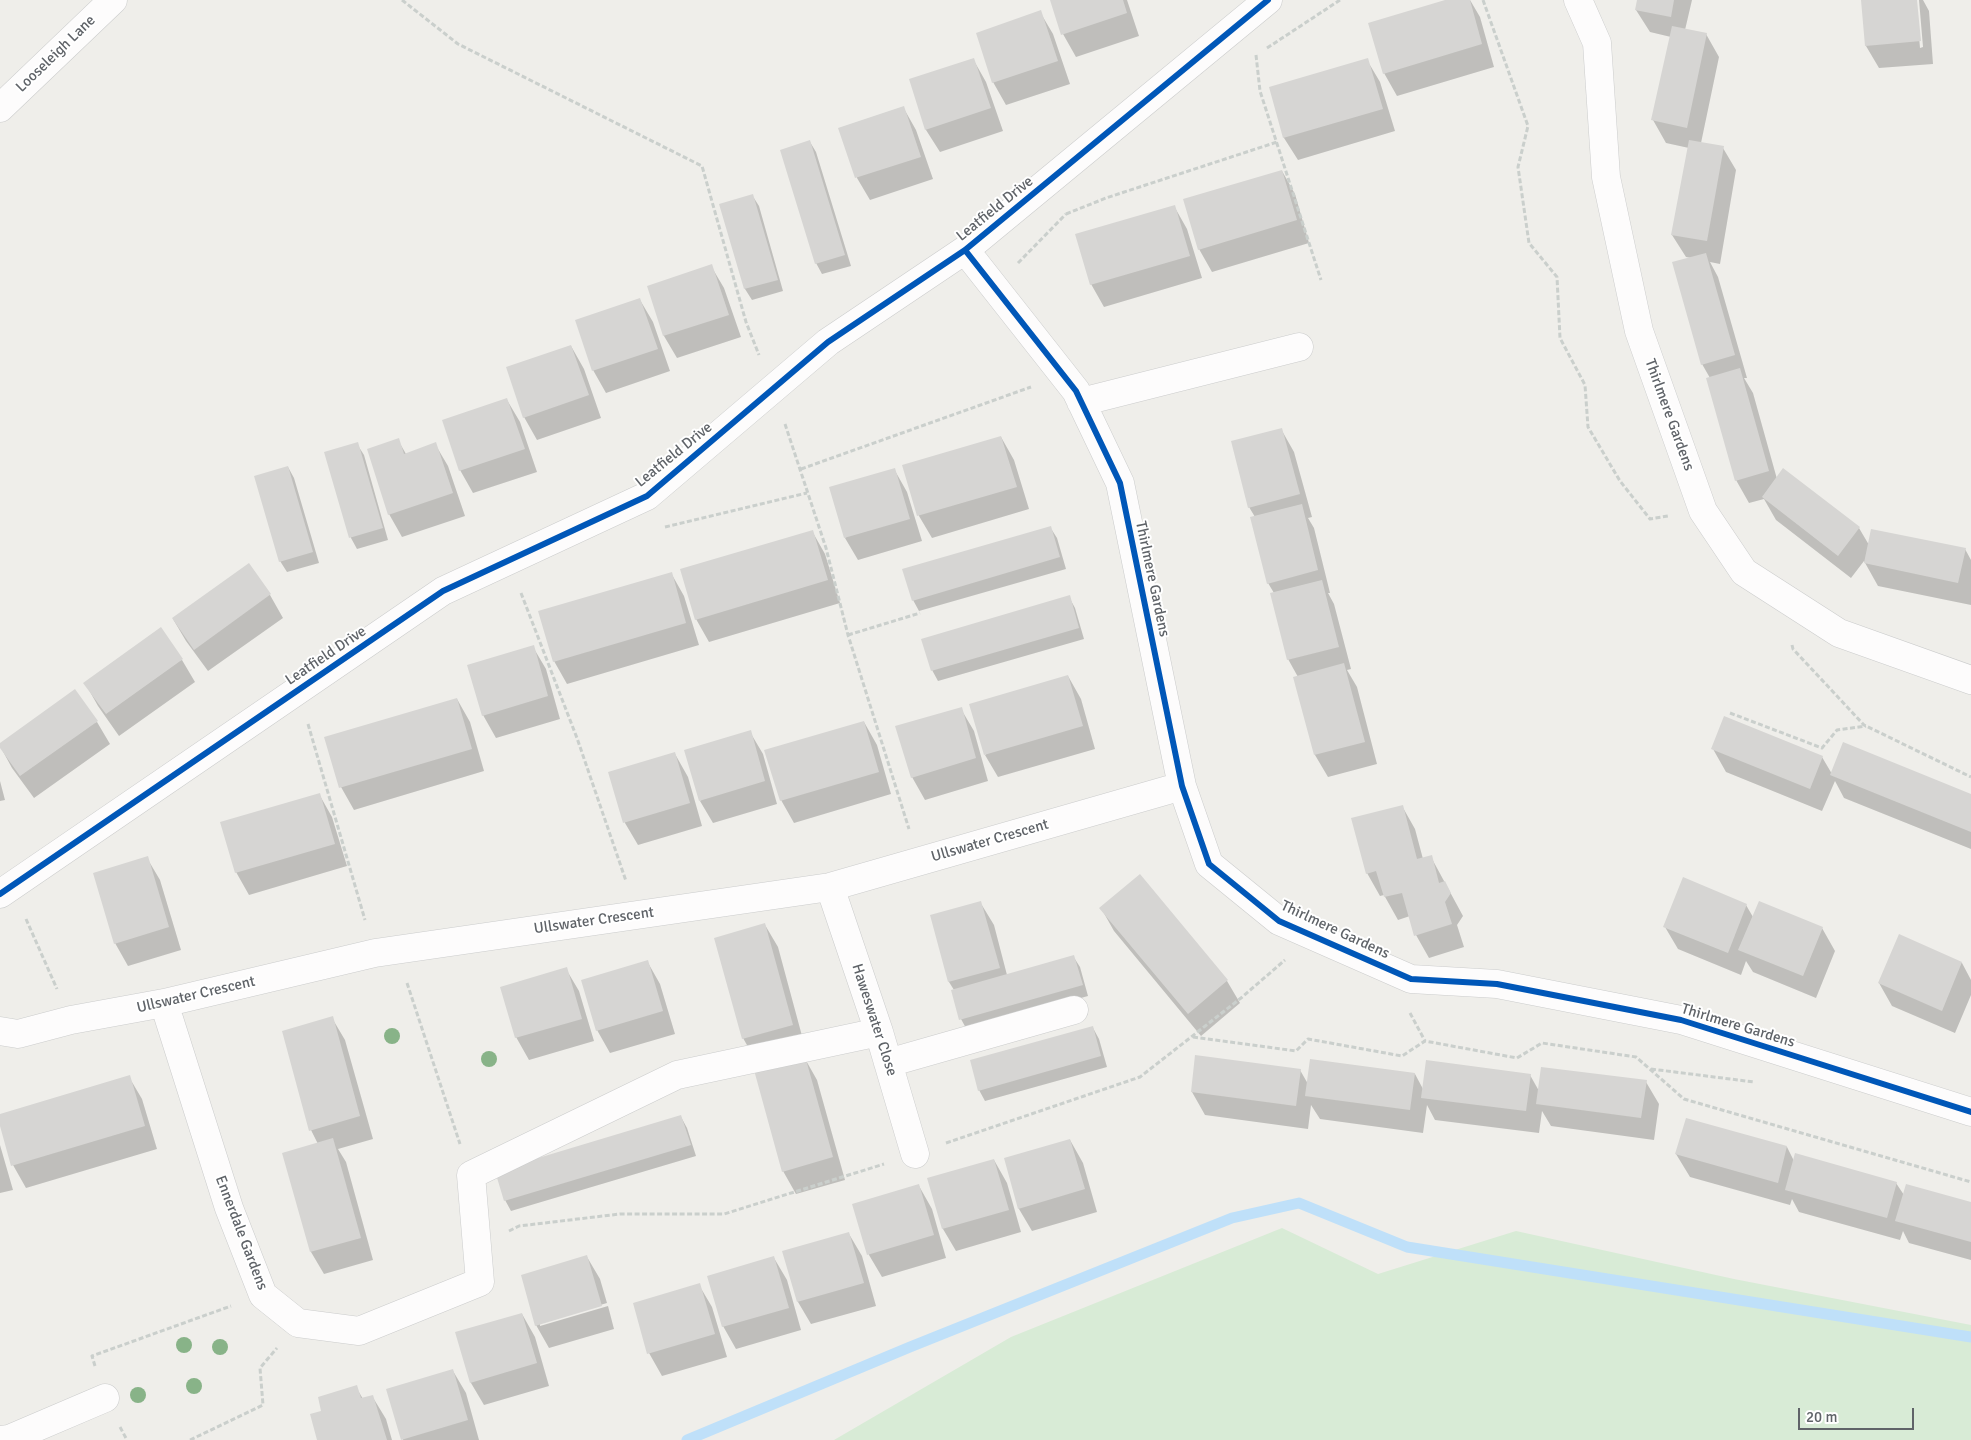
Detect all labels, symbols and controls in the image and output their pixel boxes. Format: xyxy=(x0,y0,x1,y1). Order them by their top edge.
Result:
street label: Looseleigh Lane xyxy=(13,12,99,96)
street label: Leatfield Drive xyxy=(953,173,1037,245)
street label: Thirlmere Gardens xyxy=(1640,357,1698,473)
street label: Leatfield Drive xyxy=(632,419,716,491)
street label: Thirlmere Gardens xyxy=(1131,519,1173,639)
street label: Leatfield Drive xyxy=(282,622,370,690)
street label: Ullswater Crescent xyxy=(929,816,1051,866)
street label: Thirlmere Gardens xyxy=(1278,897,1392,963)
street label: Ullswater Crescent xyxy=(533,904,655,938)
street label: Haweswater Close xyxy=(847,962,901,1078)
street label: Ullswater Crescent xyxy=(135,973,257,1017)
street label: Thirlmere Gardens xyxy=(1679,1000,1797,1052)
street label: Ennerdale Gardens xyxy=(211,1173,271,1293)
scale bar xyxy=(1801,1398,1917,1430)
text: 20 m xyxy=(1806,1408,1837,1426)

